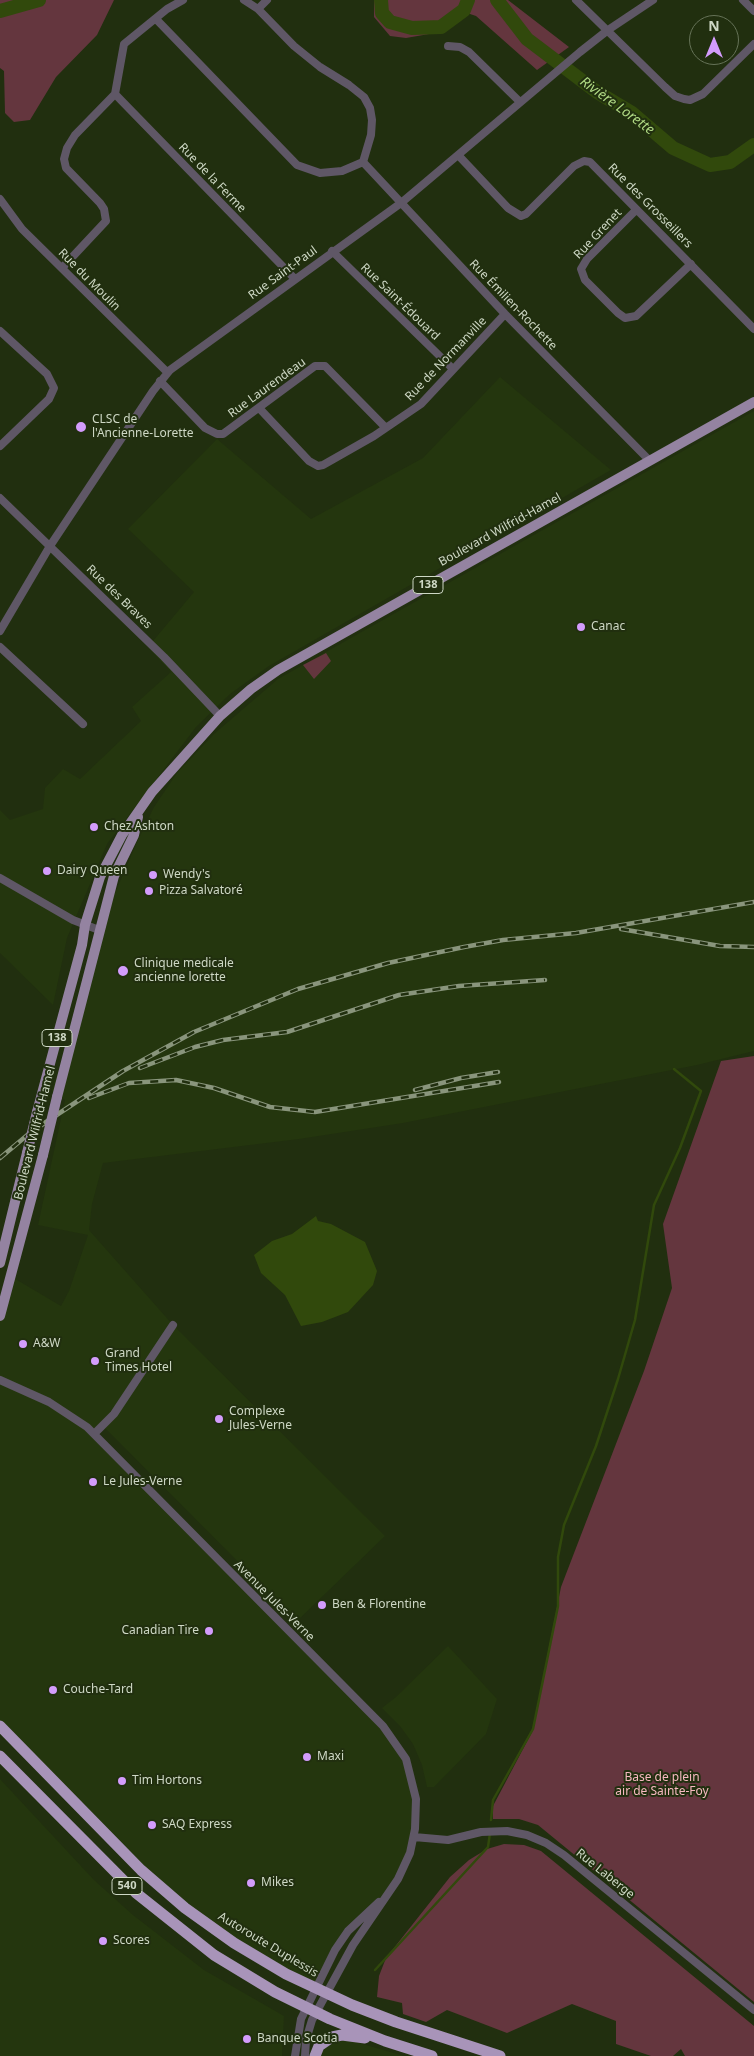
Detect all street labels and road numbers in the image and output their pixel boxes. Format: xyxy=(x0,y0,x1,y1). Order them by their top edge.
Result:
street label: Rue de la Ferme xyxy=(175,140,249,216)
street label: Rue des Grosseillers xyxy=(605,161,695,251)
street label: Rue Grenet xyxy=(571,206,625,262)
street label: Rue Saint-Paul xyxy=(246,243,320,303)
street label: Rue du Moulin xyxy=(55,246,123,314)
street label: Rue Émilien-Rochette xyxy=(466,257,560,353)
street label: Rue Saint-Édouard xyxy=(357,261,443,343)
street label: Rue de Normanville xyxy=(402,314,490,404)
street label: Rue Laurendeau xyxy=(225,355,309,421)
street label: Boulevard Wilfrid-Hamel xyxy=(436,490,564,570)
street label: Rue des Braves xyxy=(83,562,155,632)
road number: 138 xyxy=(413,576,443,594)
road number: 138 xyxy=(42,1030,72,1046)
street label: Boulevard Wilfrid-Hamel xyxy=(11,1064,59,1202)
street label: Avenue Jules-Verne xyxy=(231,1558,317,1644)
street label: Rue Laberge xyxy=(573,1846,637,1902)
road number: 540 xyxy=(112,1878,142,1894)
street label: Autoroute Duplessis xyxy=(215,1909,321,1981)

